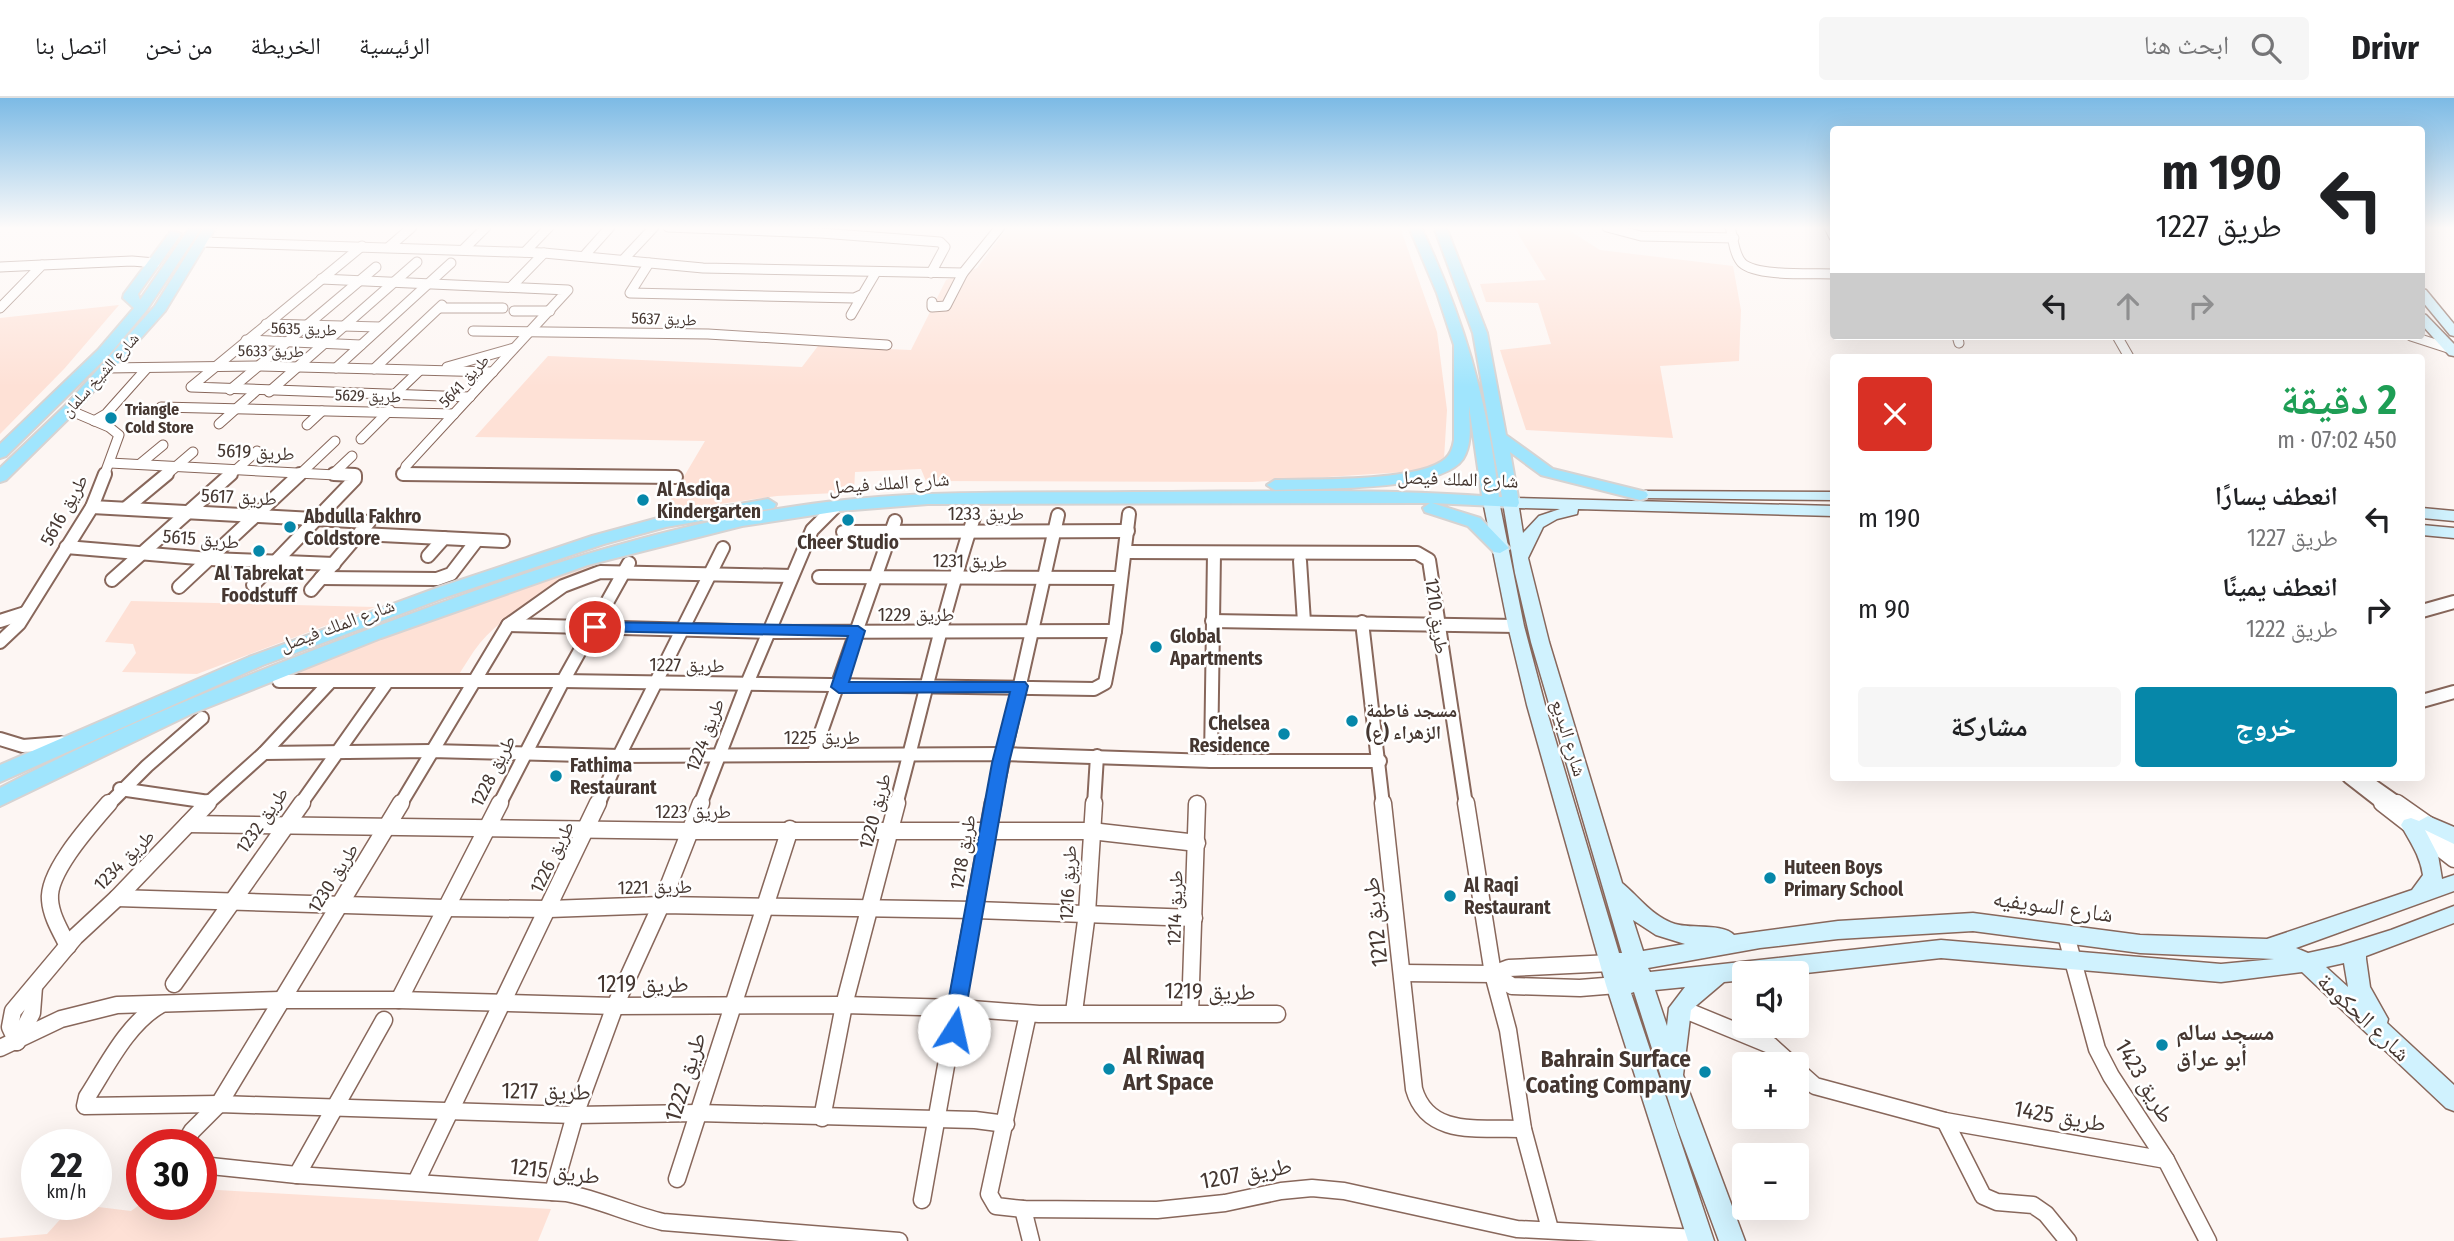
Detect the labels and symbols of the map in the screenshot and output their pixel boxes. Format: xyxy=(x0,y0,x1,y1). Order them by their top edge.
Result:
street label: طريق 5637 xyxy=(631,308,697,331)
street label: طريق 5635 xyxy=(271,318,337,341)
street label: شارع الشيخ سلمان xyxy=(57,329,143,422)
street label: طريق 5633 xyxy=(238,341,304,362)
street label: طريق 5641 xyxy=(435,351,494,412)
street label: طريق 5629 xyxy=(334,385,402,408)
place label: Triangle Cold Store xyxy=(125,400,194,437)
marker: Triangle Cold Store xyxy=(103,410,119,426)
street label: طريق 5619 xyxy=(217,438,295,466)
street label: شارع الملك فيصل xyxy=(1397,465,1519,493)
street label: شارع الملك فيصل xyxy=(828,467,950,499)
street label: طريق 5616 xyxy=(35,471,93,549)
place label: Al Asdiqa Kindergarten xyxy=(656,478,761,523)
street label: طريق 5617 xyxy=(201,484,277,510)
marker: Al Asdiqa Kindergarten xyxy=(635,492,651,508)
street label: طريق 1233 xyxy=(948,502,1024,525)
place label: Abdulla Fakhro Coldstore xyxy=(303,505,421,550)
marker: Cheer Studio xyxy=(840,512,856,528)
marker: Abdulla Fakhro Coldstore xyxy=(282,519,298,535)
street label: طريق 5615 xyxy=(162,524,240,554)
place label: Cheer Studio xyxy=(797,531,899,554)
marker: Al Tabrekat Foodstuff xyxy=(251,543,267,559)
street label: طريق 1231 xyxy=(932,549,1008,573)
place label: Al Tabrekat Foodstuff xyxy=(213,562,304,607)
street label: طريق 1210 xyxy=(1420,577,1454,655)
street label: شارع الملك فيصل xyxy=(276,594,398,656)
pin xyxy=(565,597,625,657)
street label: طريق 1229 xyxy=(878,603,954,626)
place label: Global Apartments xyxy=(1169,625,1263,670)
marker: Global Apartments xyxy=(1148,639,1164,655)
street label: طريق 1227 xyxy=(649,653,725,677)
street label: طريق 1224 xyxy=(681,695,729,775)
street label: شارع البديع xyxy=(1545,697,1592,780)
place label: مسجد فاطمة الزهراء (ع) xyxy=(1366,699,1457,745)
place label: Chelsea Residence xyxy=(1189,712,1270,757)
marker: مسجد فاطمة الزهراء (ع) xyxy=(1344,713,1360,729)
street label: طريق 1225 xyxy=(784,726,860,749)
marker: Chelsea Residence xyxy=(1276,726,1292,742)
street label: طريق 1228 xyxy=(465,731,521,811)
place label: Fathima Restaurant xyxy=(570,754,657,799)
marker: Fathima Restaurant xyxy=(548,768,564,784)
street label: طريق 1220 xyxy=(854,771,896,851)
street label: طريق 1232 xyxy=(231,782,293,858)
street label: طريق 1223 xyxy=(655,800,731,823)
street label: طريق 1218 xyxy=(945,813,981,891)
street label: طريق 1226 xyxy=(525,817,579,897)
street label: طريق 1234 xyxy=(89,825,159,895)
street label: طريق 1230 xyxy=(303,839,363,917)
street label: طريق 1216 xyxy=(1055,845,1081,921)
place label: Huteen Boys Primary School xyxy=(1784,856,1904,901)
street label: طريق 1214 xyxy=(1162,870,1188,946)
marker: Huteen Boys Primary School xyxy=(1762,870,1778,886)
place label: Al Raqi Restaurant xyxy=(1463,874,1551,919)
street label: طريق 1221 xyxy=(618,875,692,899)
street label: طريق 1212 xyxy=(1356,876,1394,968)
street label: شارع السويفيه xyxy=(1991,884,2115,929)
marker: Al Raqi Restaurant xyxy=(1442,888,1458,904)
street label: شارع الحكومة xyxy=(2311,967,2416,1068)
street label: طريق 1219 xyxy=(597,970,689,998)
street label: طريق 1219 xyxy=(1164,976,1256,1006)
position arrow xyxy=(917,993,991,1067)
place label: مسجد سالم أبو عراق xyxy=(2176,1018,2274,1072)
street label: طريق 1222 xyxy=(658,1029,712,1125)
street label: طريق 1423 xyxy=(2109,1034,2181,1128)
marker: مسجد سالم أبو عراق xyxy=(2154,1037,2170,1053)
place label: Al Riwaq Art Space xyxy=(1122,1042,1214,1096)
place label: Bahrain Surface Coating Company xyxy=(1526,1045,1692,1099)
marker: Al Riwaq Art Space xyxy=(1101,1061,1117,1077)
marker: Bahrain Surface Coating Company xyxy=(1697,1064,1713,1080)
street label: طريق 1217 xyxy=(501,1076,591,1106)
street label: طريق 1425 xyxy=(2012,1094,2108,1138)
speed limit sign: 30 xyxy=(126,1129,217,1220)
street label: طريق 1207 xyxy=(1198,1151,1294,1195)
street label: طريق 1215 xyxy=(508,1152,602,1190)

